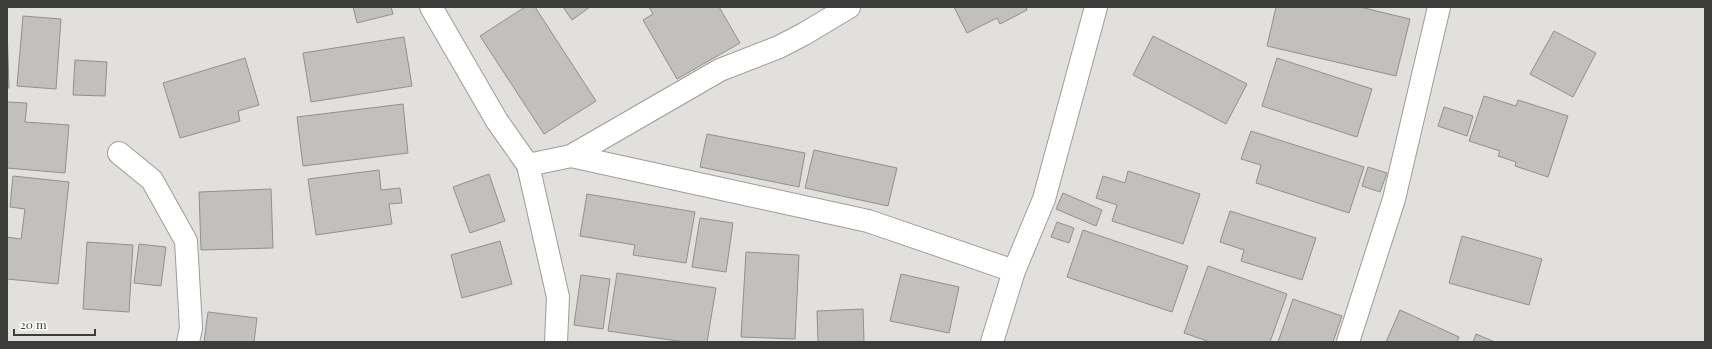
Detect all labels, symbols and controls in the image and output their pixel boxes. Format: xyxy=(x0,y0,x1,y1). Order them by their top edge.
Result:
scale bar xyxy=(14,311,95,337)
text: 20 m xyxy=(20,316,47,332)

